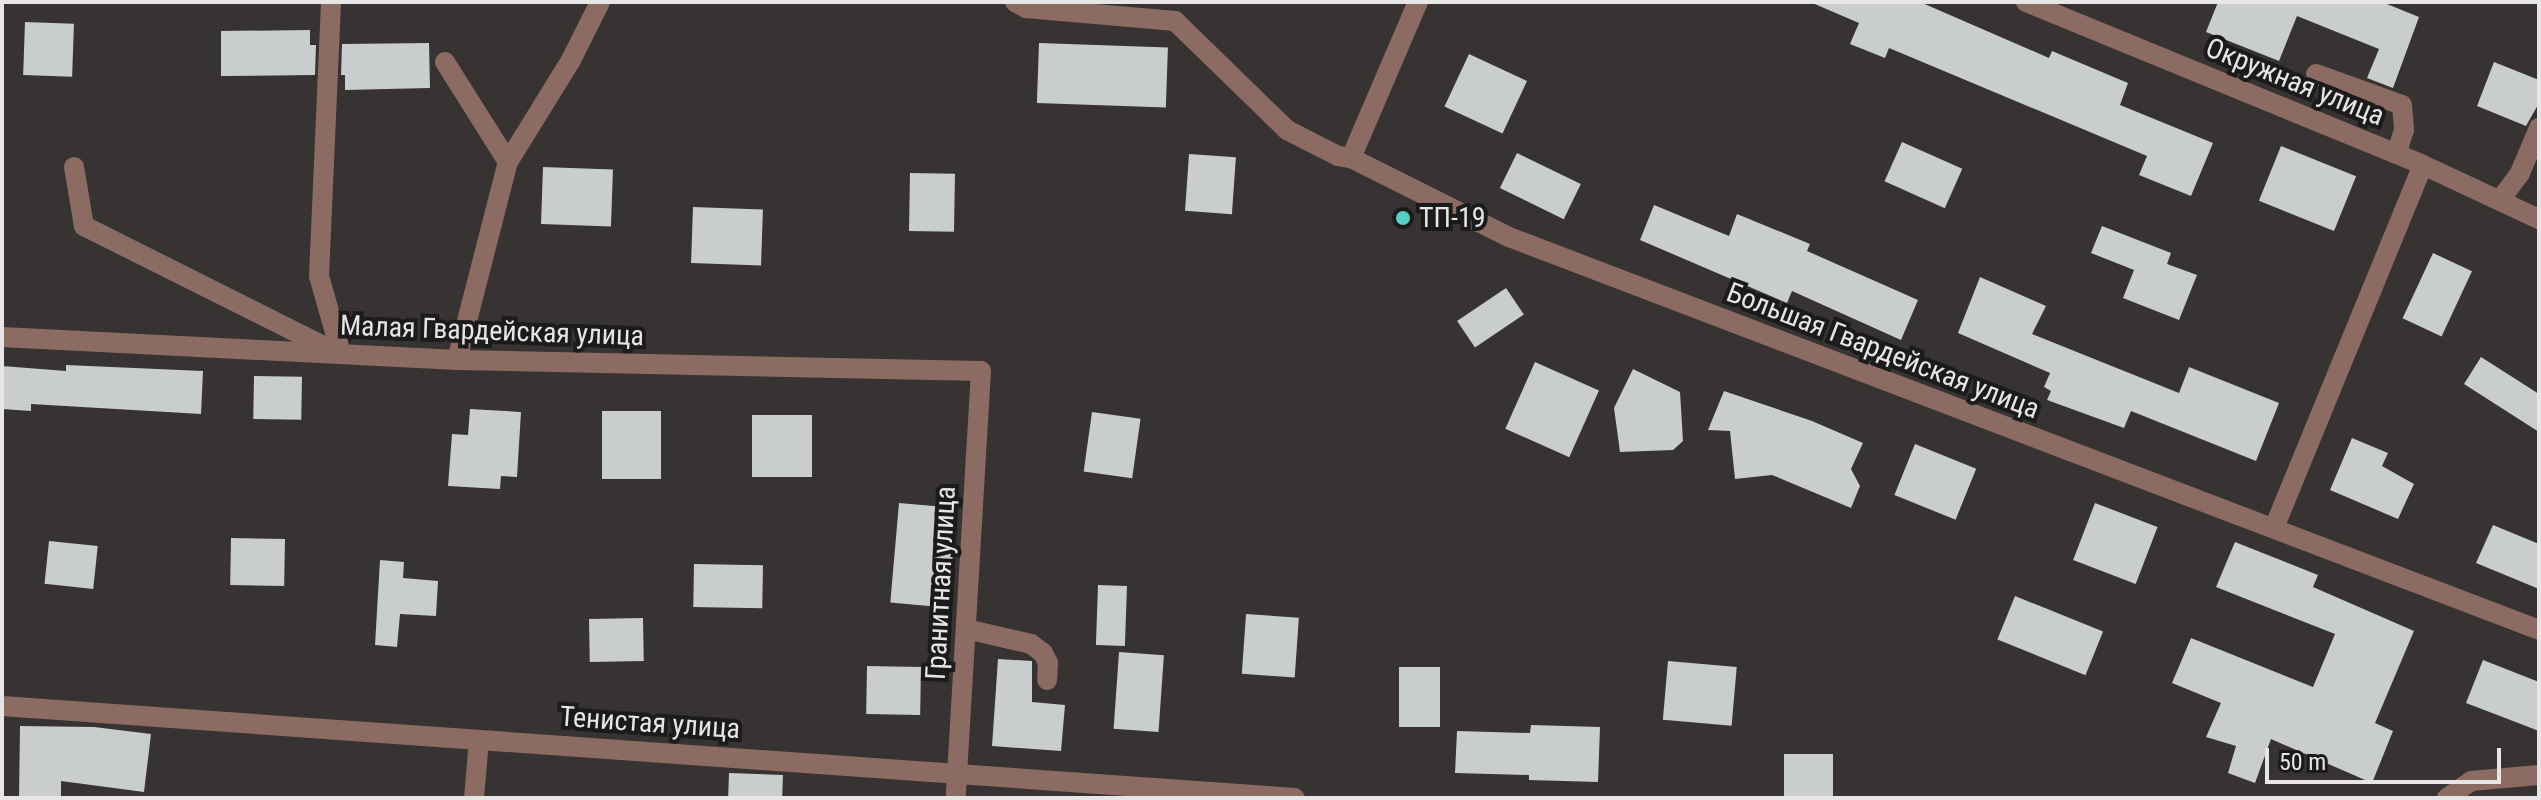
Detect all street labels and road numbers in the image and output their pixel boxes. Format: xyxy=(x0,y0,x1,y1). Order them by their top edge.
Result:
street label: Окружная улица xyxy=(2201,31,2389,133)
street label: Большая Гвардейская улица xyxy=(1722,276,2044,426)
street label: Малая Гвардейская улица xyxy=(339,309,645,353)
street label: Гранитная улица xyxy=(919,485,963,681)
street label: Тенистая улица xyxy=(559,700,741,746)

